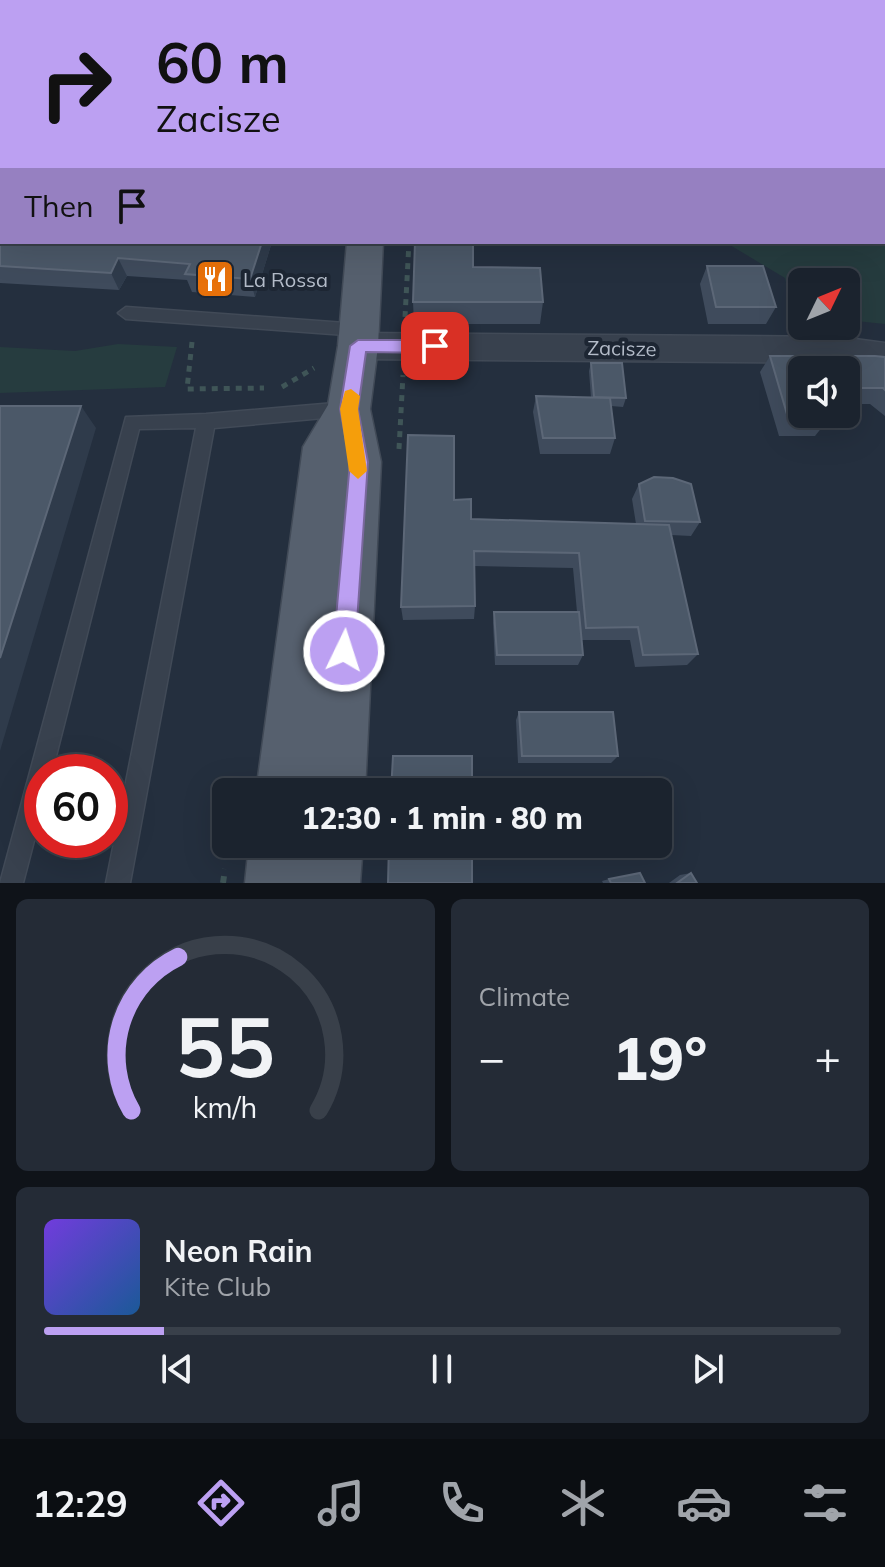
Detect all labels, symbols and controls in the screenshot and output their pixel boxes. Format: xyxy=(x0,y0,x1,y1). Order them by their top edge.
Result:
text: 60 m xyxy=(156,27,289,97)
icon: right xyxy=(24,32,128,136)
text: Zacisze xyxy=(156,96,281,141)
icon: arrive xyxy=(110,184,154,228)
text: Then xyxy=(24,187,94,225)
restaurant icon: La Rossa xyxy=(194,258,236,300)
place label: La Rossa xyxy=(243,267,328,292)
north arrow xyxy=(788,268,860,340)
map controls xyxy=(788,268,860,428)
pin xyxy=(401,312,469,380)
icon: arrive xyxy=(413,324,457,368)
street label: Zacisze xyxy=(587,335,657,361)
button: sound xyxy=(788,356,860,428)
position arrow xyxy=(302,609,386,693)
speed limit sign: 60 xyxy=(24,754,128,858)
text: 12:30 · 1 min · 80 m xyxy=(301,799,583,837)
text: Climate xyxy=(479,980,570,1013)
text: 55 xyxy=(175,993,275,1098)
text: 19° xyxy=(612,1020,707,1095)
text: − xyxy=(479,1030,505,1085)
text: + xyxy=(815,1030,841,1085)
text: km/h xyxy=(193,1089,258,1125)
text: Neon Rain xyxy=(164,1232,313,1270)
text: Kite Club xyxy=(164,1270,271,1303)
icon: previous xyxy=(155,1347,199,1391)
icon: pause xyxy=(420,1347,464,1391)
icon: next xyxy=(686,1347,730,1391)
icon: directions xyxy=(193,1475,249,1531)
icon: music xyxy=(313,1475,369,1531)
icon: phone xyxy=(434,1475,490,1531)
icon: climate xyxy=(555,1475,611,1531)
icon: car xyxy=(676,1475,732,1531)
icon: filters xyxy=(797,1475,853,1531)
text: 12:29 xyxy=(32,1481,128,1526)

